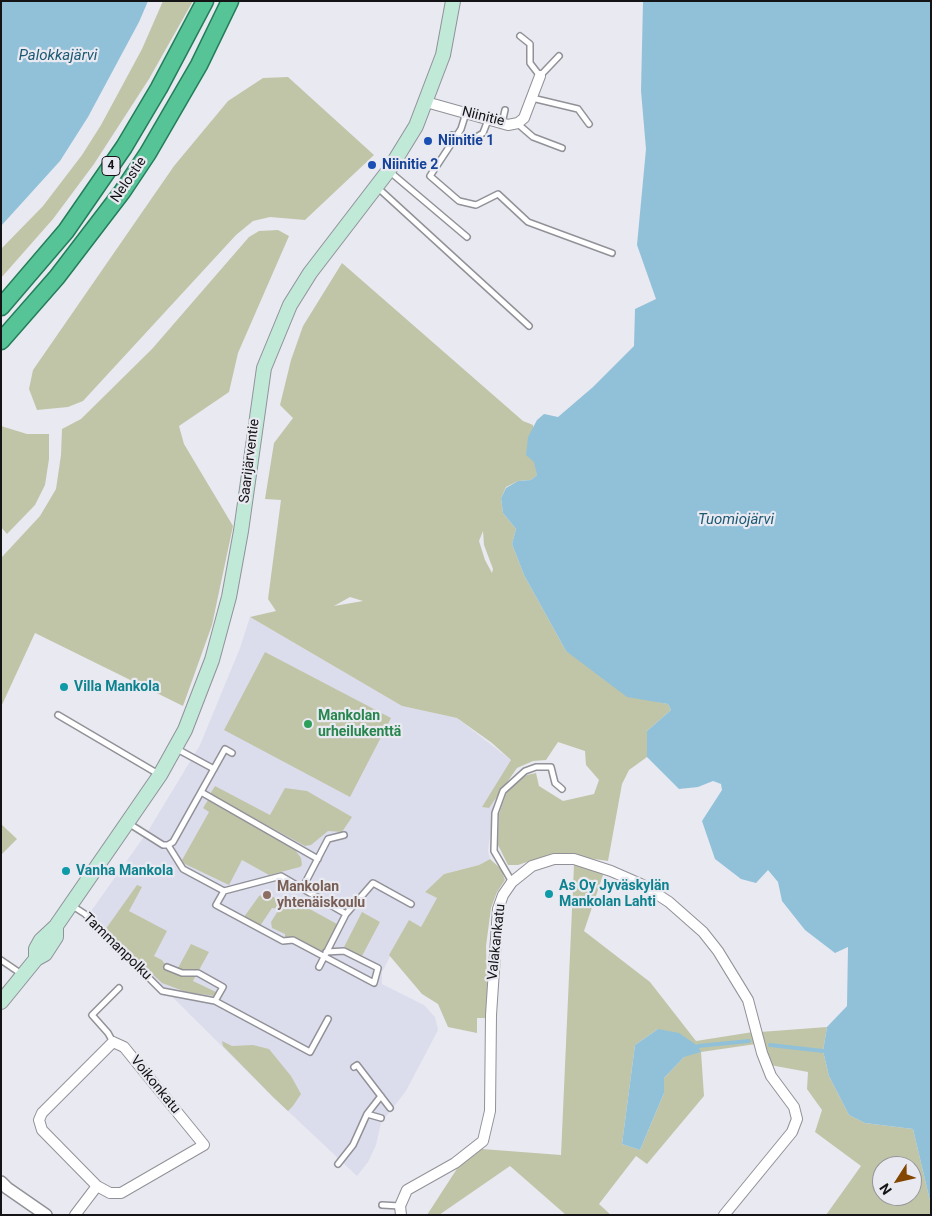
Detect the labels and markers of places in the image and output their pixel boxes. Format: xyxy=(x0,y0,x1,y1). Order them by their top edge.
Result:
place label: Niinitie 1 xyxy=(438,133,494,149)
marker: Niinitie 1 xyxy=(422,135,434,147)
place label: Niinitie 2 xyxy=(382,157,438,173)
marker: Niinitie 2 xyxy=(366,159,378,171)
place label: Villa Mankola xyxy=(74,679,159,695)
marker: Villa Mankola xyxy=(58,681,70,693)
place label: Mankolan urheilukenttä xyxy=(318,708,401,740)
marker: Mankolan urheilukenttä xyxy=(302,718,314,730)
place label: Vanha Mankola xyxy=(76,863,173,879)
marker: Vanha Mankola xyxy=(60,865,72,877)
place label: As Oy Jyväskylän Mankolan Lahti xyxy=(559,878,669,910)
place label: Mankolan yhtenäiskoulu xyxy=(277,879,365,912)
marker: As Oy Jyväskylän Mankolan Lahti xyxy=(543,888,555,900)
marker: Mankolan yhtenäiskoulu xyxy=(261,889,273,901)

